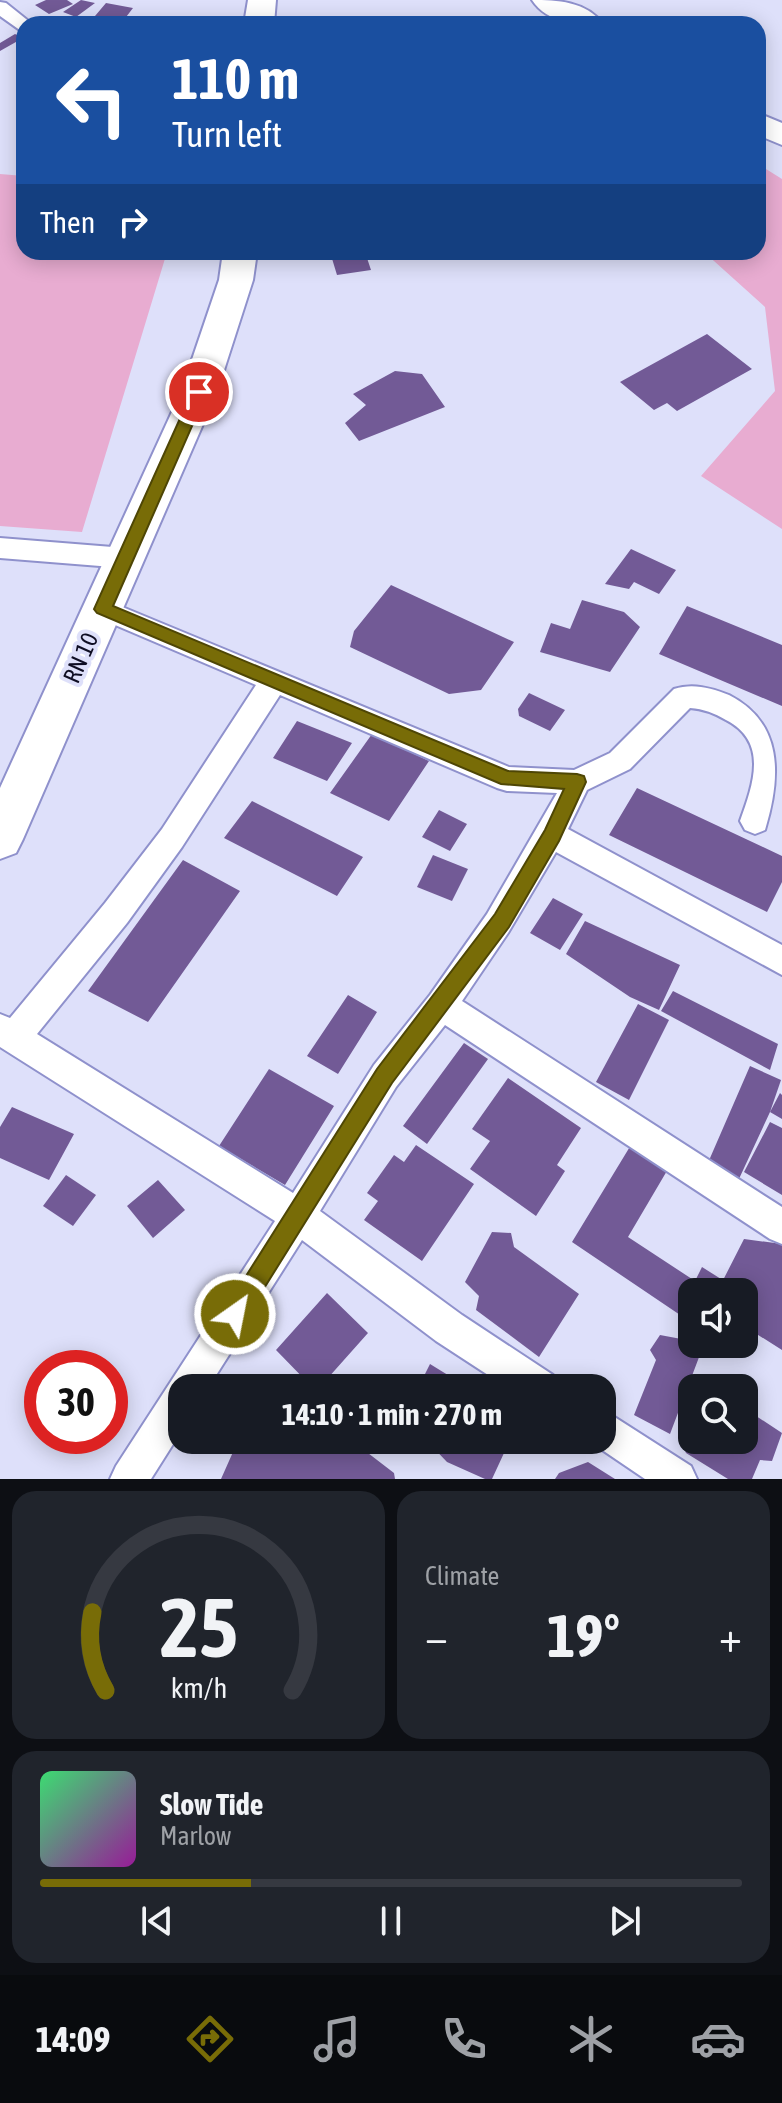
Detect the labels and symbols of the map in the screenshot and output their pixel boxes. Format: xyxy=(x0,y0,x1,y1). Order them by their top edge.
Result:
pin xyxy=(165,358,233,426)
street label: RN 10 xyxy=(58,629,103,687)
position arrow xyxy=(193,1272,277,1356)
speed limit sign: 30 xyxy=(24,1350,128,1454)

